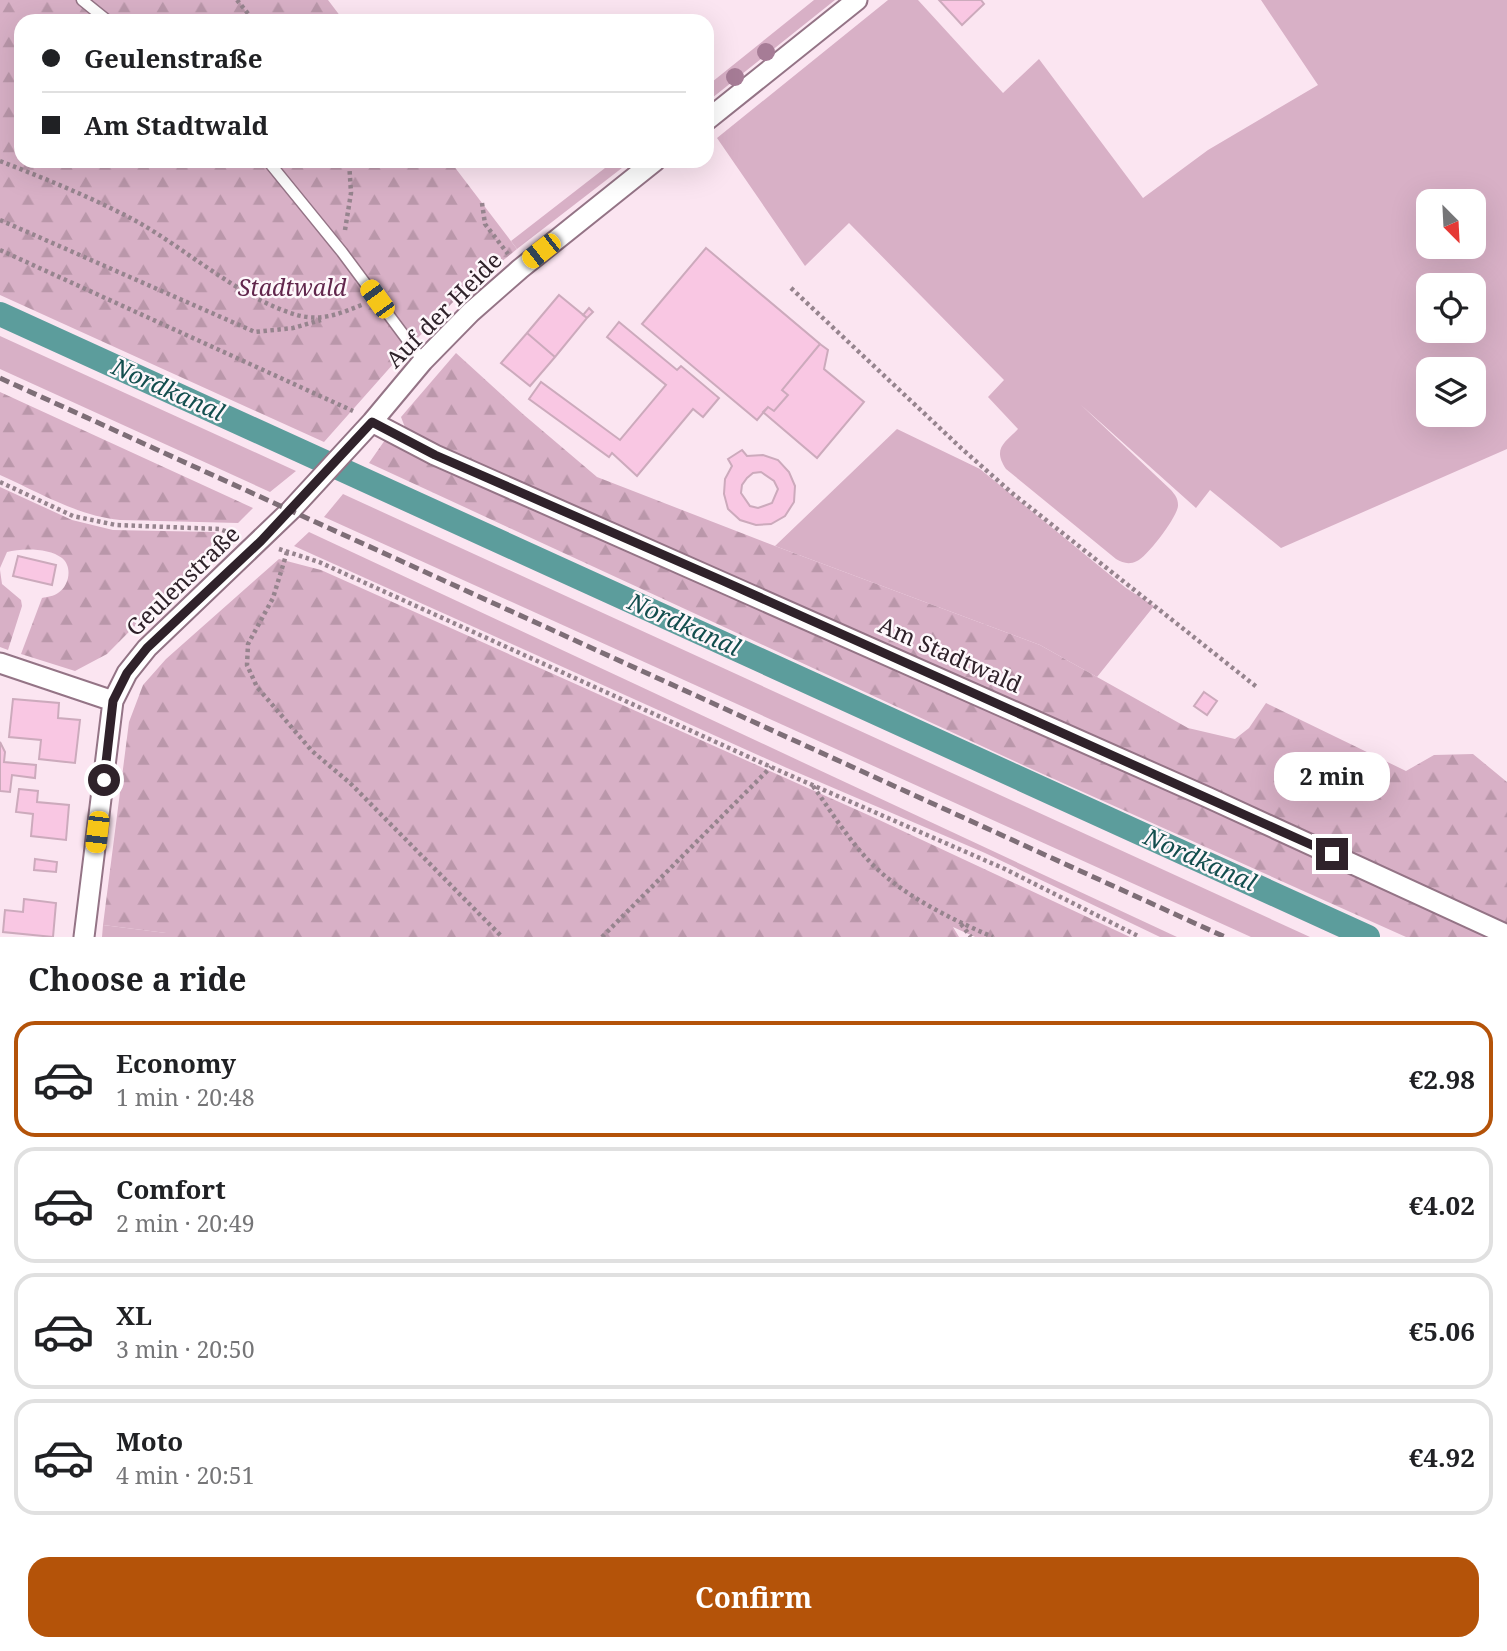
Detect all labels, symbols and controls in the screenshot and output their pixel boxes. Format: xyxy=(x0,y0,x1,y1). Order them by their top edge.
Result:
text: Geulenstraße xyxy=(84,40,263,76)
text: Am Stadtwald xyxy=(84,107,268,143)
north arrow xyxy=(1416,189,1486,259)
map controls xyxy=(1416,189,1486,427)
car xyxy=(518,230,565,272)
street label: Auf der Heide xyxy=(378,244,508,374)
park label: Stadtwald xyxy=(238,271,347,303)
button: locate xyxy=(1416,273,1486,343)
car xyxy=(357,276,398,322)
water label: Nordkanal xyxy=(106,349,231,428)
button: layers xyxy=(1416,357,1486,427)
street label: Geulenstraße xyxy=(118,518,246,643)
water label: Nordkanal xyxy=(622,584,747,663)
street label: Am Stadtwald xyxy=(874,608,1027,700)
callout: 2 min xyxy=(1274,752,1390,802)
text: 2 min xyxy=(1299,760,1365,792)
route start xyxy=(88,764,120,796)
car xyxy=(85,810,110,854)
water label: Nordkanal xyxy=(1138,819,1263,898)
route end xyxy=(1316,838,1348,870)
text: Choose a ride xyxy=(28,957,247,1000)
text: Economy xyxy=(116,1045,236,1081)
icon: car xyxy=(32,1048,95,1111)
text: €2.98 xyxy=(1409,1061,1475,1097)
text: 1 min · 20:48 xyxy=(116,1081,254,1113)
text: Comfort xyxy=(116,1171,226,1207)
icon: car xyxy=(32,1174,95,1237)
text: €4.02 xyxy=(1409,1187,1475,1223)
text: 2 min · 20:49 xyxy=(116,1207,254,1239)
text: XL xyxy=(116,1297,152,1333)
icon: car xyxy=(32,1300,95,1363)
text: €5.06 xyxy=(1409,1313,1475,1349)
text: 3 min · 20:50 xyxy=(116,1333,254,1365)
text: Moto xyxy=(116,1423,183,1459)
icon: car xyxy=(32,1426,95,1489)
text: €4.92 xyxy=(1409,1439,1475,1475)
text: 4 min · 20:51 xyxy=(116,1459,254,1491)
button: Confirm xyxy=(28,1557,1479,1637)

